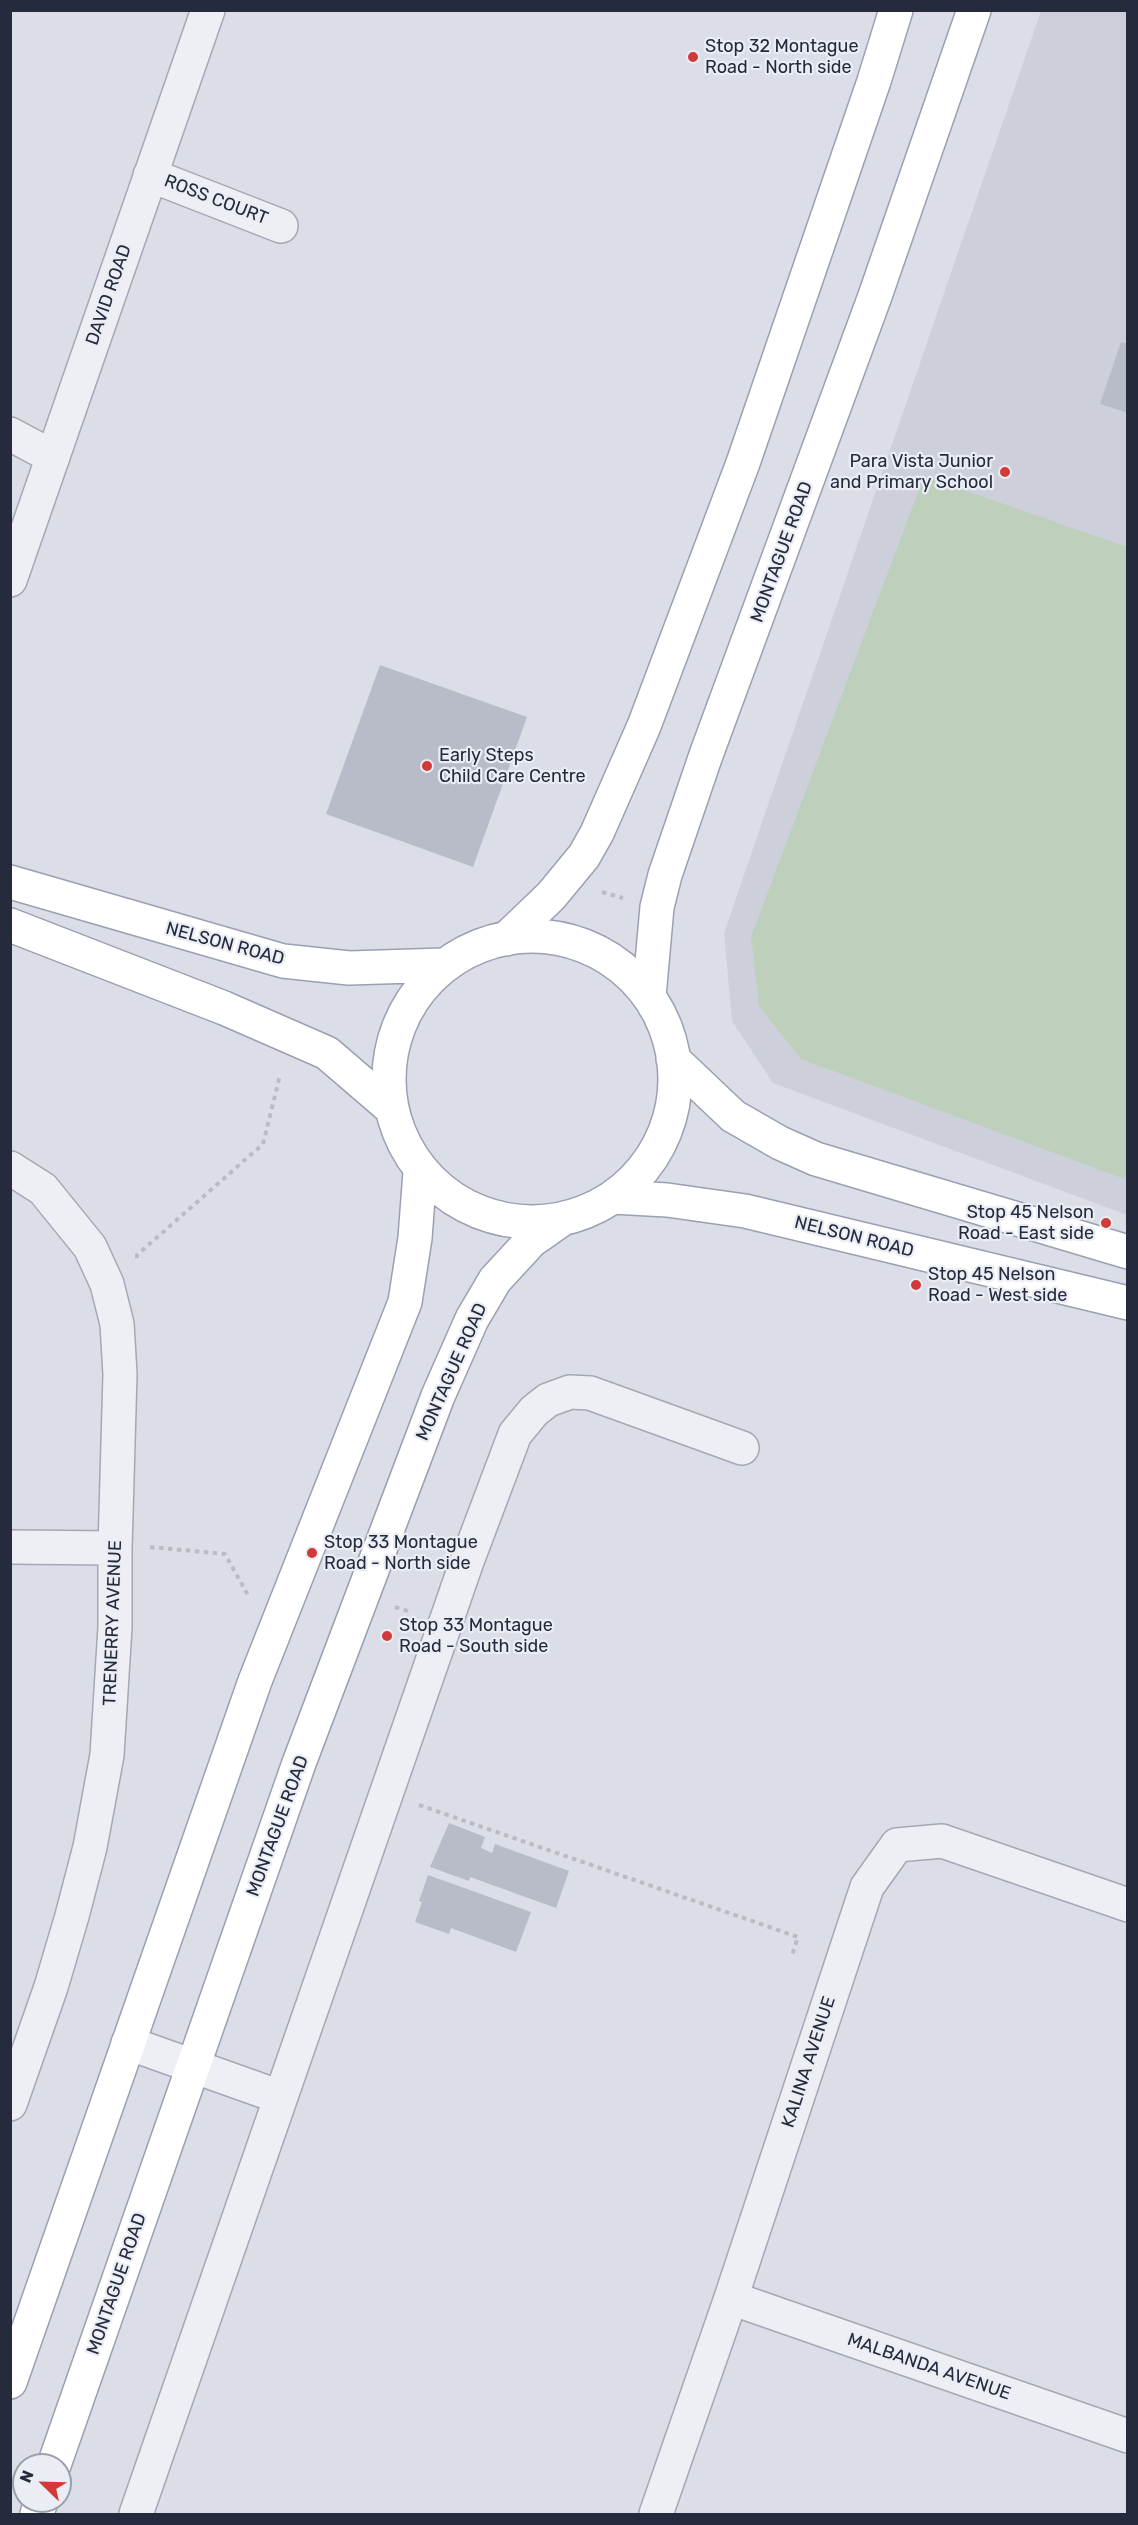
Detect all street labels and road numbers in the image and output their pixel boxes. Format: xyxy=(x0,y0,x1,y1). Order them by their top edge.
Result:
street label: ROSS COURT xyxy=(161,170,271,230)
street label: DAVID ROAD xyxy=(82,242,136,348)
street label: MONTAGUE ROAD xyxy=(746,479,818,625)
street label: NELSON ROAD xyxy=(163,918,287,970)
street label: NELSON ROAD xyxy=(792,1212,916,1262)
street label: MONTAGUE ROAD xyxy=(412,1300,492,1444)
street label: TRENERRY AVENUE xyxy=(99,1540,127,1706)
street label: MONTAGUE ROAD xyxy=(242,1753,314,1899)
street label: KALINA AVENUE xyxy=(778,1994,840,2130)
street label: MONTAGUE ROAD xyxy=(83,2210,151,2358)
street label: MALBANDA AVENUE xyxy=(844,2329,1014,2405)

